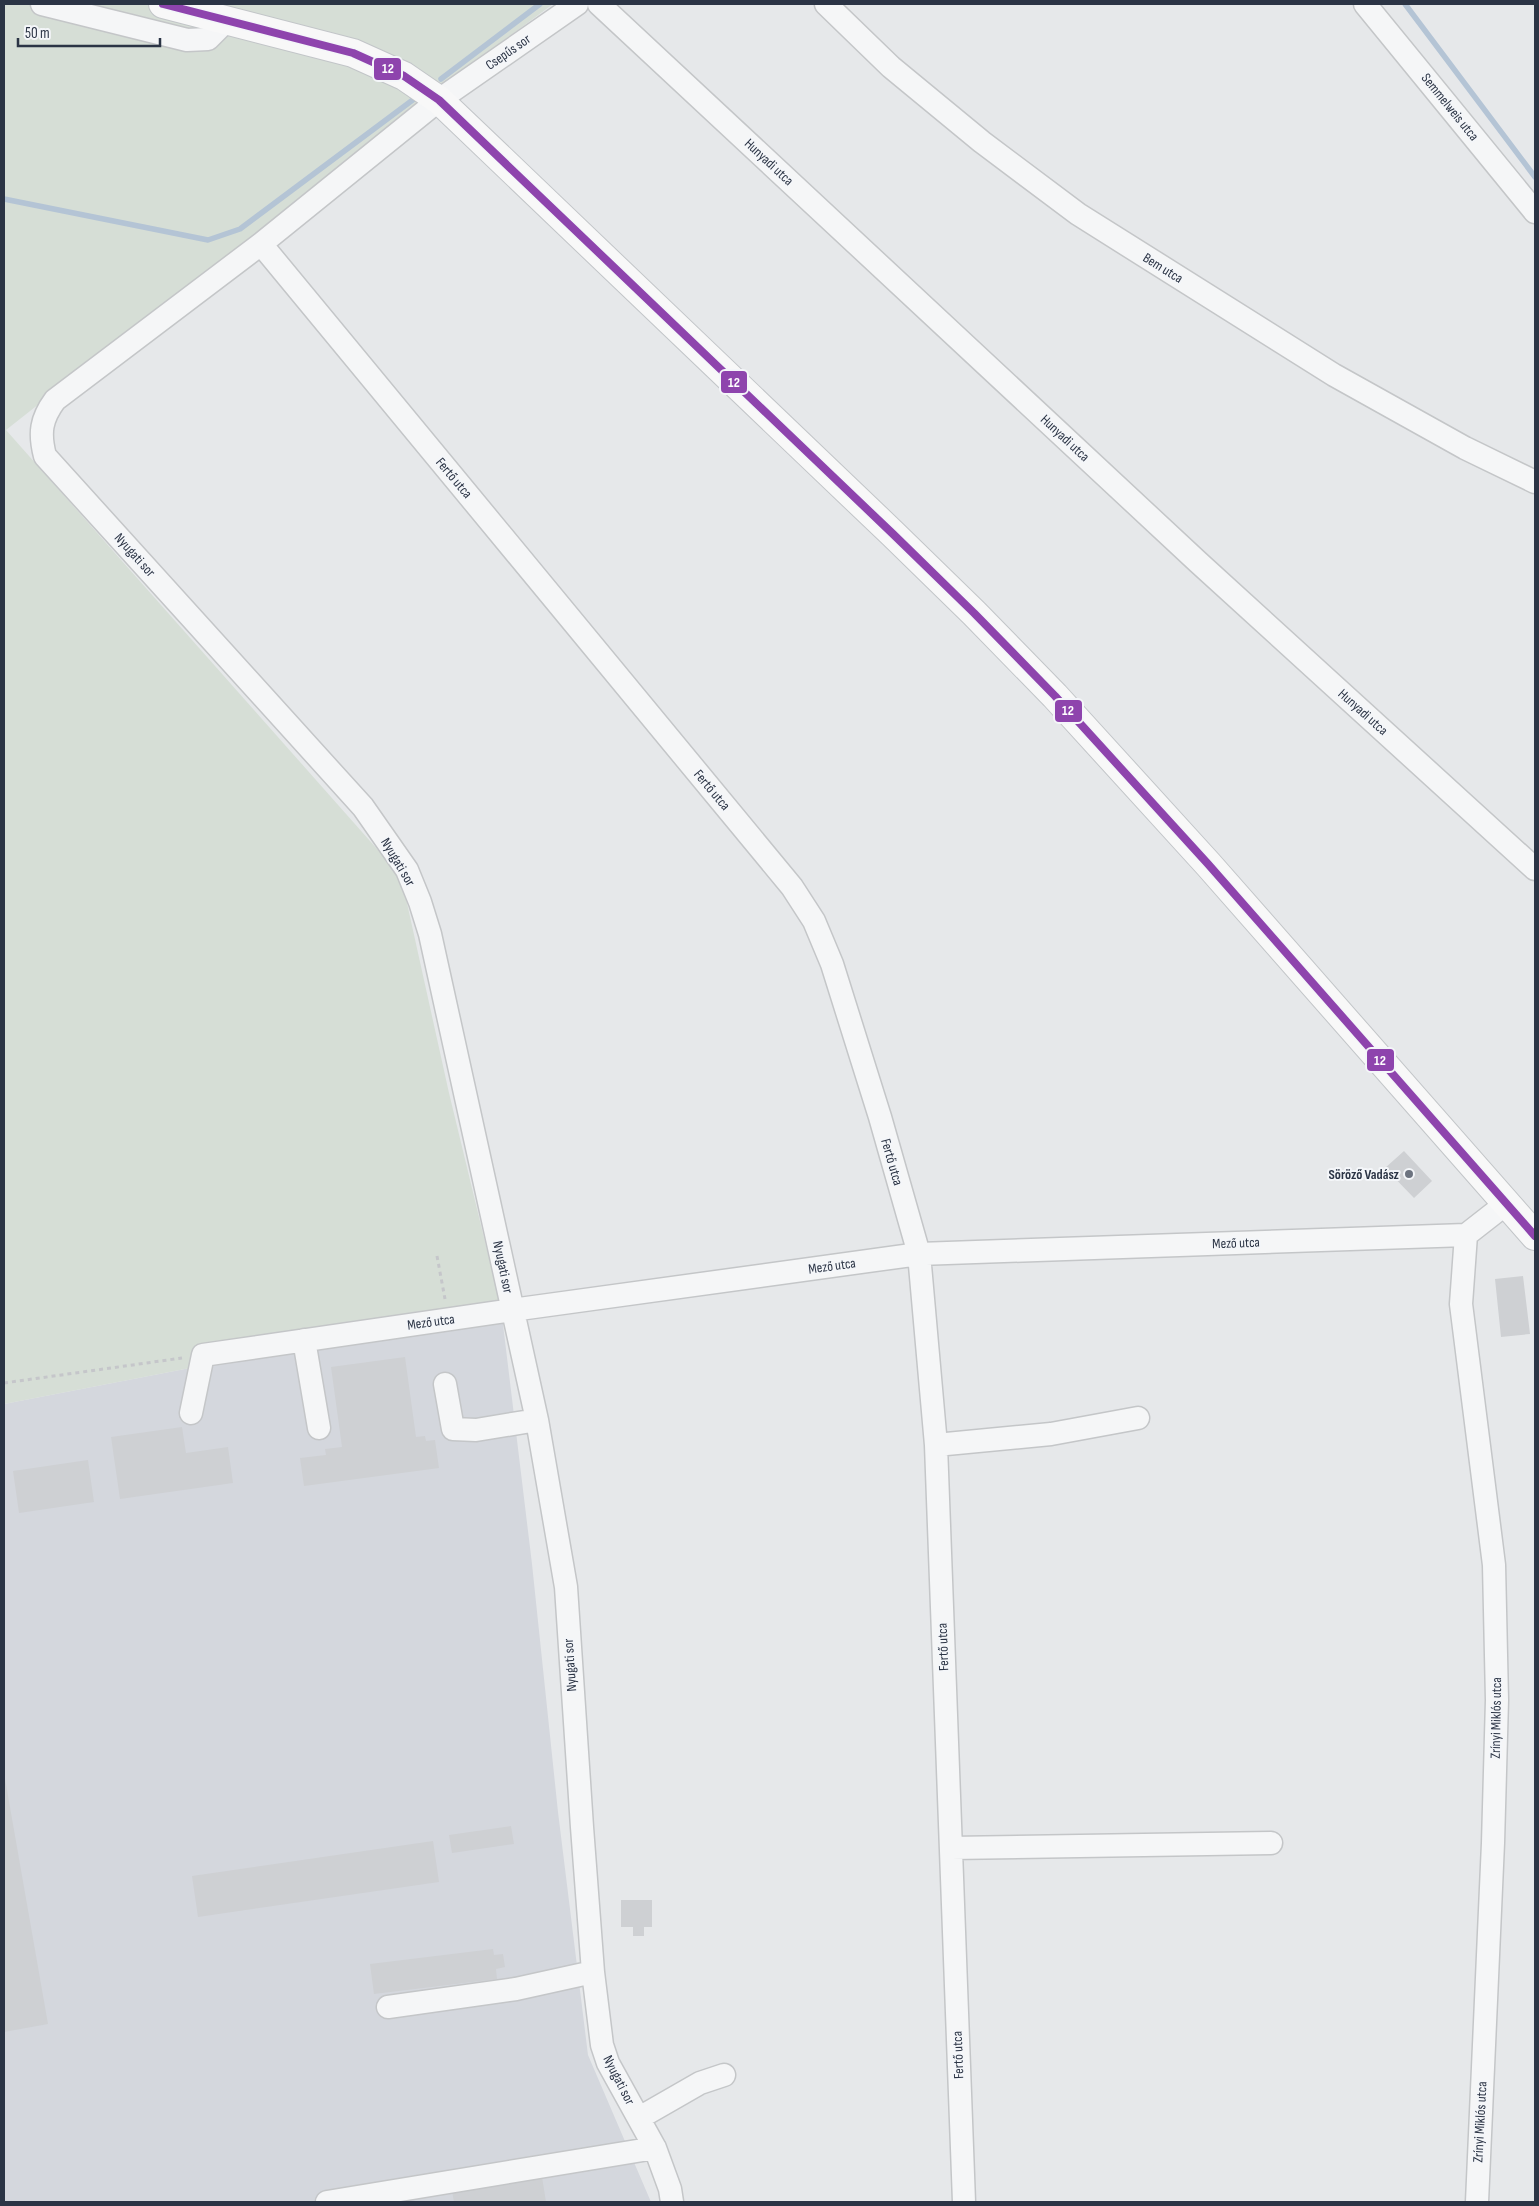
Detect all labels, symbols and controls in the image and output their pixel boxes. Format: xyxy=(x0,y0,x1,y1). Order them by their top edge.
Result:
scale bar xyxy=(18,15,160,47)
text: 50 m xyxy=(25,24,50,43)
street label: Csepűs sor xyxy=(482,30,534,74)
line badge: 12 xyxy=(373,57,402,81)
text: 12 xyxy=(382,60,394,77)
street label: Semmelweis utca xyxy=(1418,70,1482,144)
street label: Hunyadi utca xyxy=(741,135,797,189)
street label: Bem utca xyxy=(1140,249,1186,287)
line badge: 12 xyxy=(720,370,748,394)
text: 12 xyxy=(728,374,740,391)
street label: Hunyadi utca xyxy=(1037,411,1093,465)
street label: Fertő utca xyxy=(432,454,476,502)
street label: Nyugati sor xyxy=(111,530,159,580)
street label: Hunyadi utca xyxy=(1335,685,1391,739)
line badge: 12 xyxy=(1054,699,1083,723)
text: 12 xyxy=(1062,702,1074,719)
street label: Fertő utca xyxy=(690,766,734,814)
street label: Nyugati sor xyxy=(377,835,419,889)
line badge: 12 xyxy=(1366,1048,1395,1072)
text: 12 xyxy=(1374,1052,1386,1069)
street label: Fertő utca xyxy=(877,1137,907,1187)
place label: Söröző Vadász xyxy=(1328,1166,1400,1183)
marker: Söröző Vadász xyxy=(1403,1168,1415,1180)
street label: Mező utca xyxy=(1212,1234,1260,1252)
street label: Nyugati sor xyxy=(489,1239,517,1295)
street label: Mező utca xyxy=(807,1254,857,1278)
street label: Mező utca xyxy=(406,1310,456,1334)
street label: Fertő utca xyxy=(934,1623,952,1671)
street label: Nyugati sor xyxy=(560,1638,580,1692)
street label: Zrínyi Miklós utca xyxy=(1487,1677,1505,1759)
street label: Fertő utca xyxy=(949,2031,967,2079)
street label: Nyugati sor xyxy=(599,2052,639,2108)
street label: Zrínyi Miklós utca xyxy=(1469,2081,1491,2163)

